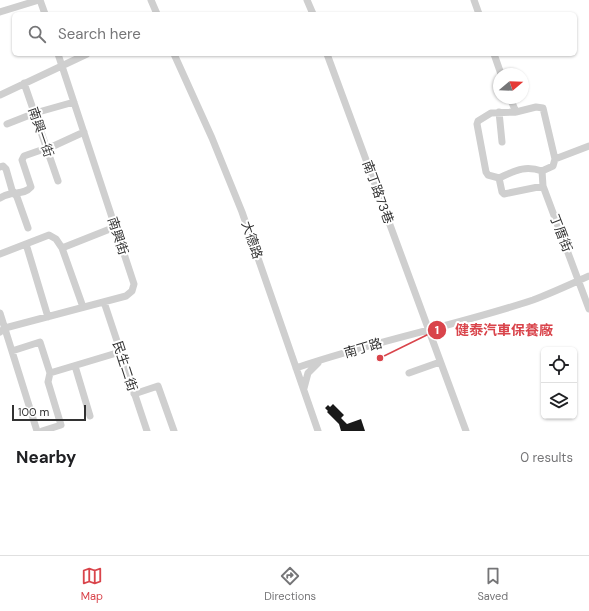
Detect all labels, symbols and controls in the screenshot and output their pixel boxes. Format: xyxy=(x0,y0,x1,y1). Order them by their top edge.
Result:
search box xyxy=(12,12,577,56)
icon: search xyxy=(26,23,48,45)
text: Search here xyxy=(58,24,141,44)
north arrow xyxy=(493,68,529,104)
street label: 南興一街 xyxy=(24,105,58,159)
street label: 南丁路73巷 xyxy=(359,158,397,226)
street label: 丁厝街 xyxy=(546,212,576,254)
street label: 南興街 xyxy=(104,215,132,257)
street label: 大德路 xyxy=(238,219,266,261)
callout: 健泰汽車保養廠 xyxy=(427,317,561,343)
text: 健泰汽車保養廠 xyxy=(455,321,553,339)
text: 1 xyxy=(435,322,439,338)
street label: 南丁路 xyxy=(342,334,384,362)
street label: 民生二街 xyxy=(109,339,141,393)
map controls xyxy=(541,347,577,419)
button: locate xyxy=(541,347,577,383)
button: layers xyxy=(541,383,577,419)
scale bar xyxy=(12,403,86,422)
text: 100 m xyxy=(18,405,49,419)
text: Nearby xyxy=(16,446,76,468)
text: 0 results xyxy=(520,449,573,466)
tab: Map xyxy=(81,565,103,603)
tab: Directions xyxy=(264,565,316,603)
tab: Saved xyxy=(477,565,508,603)

